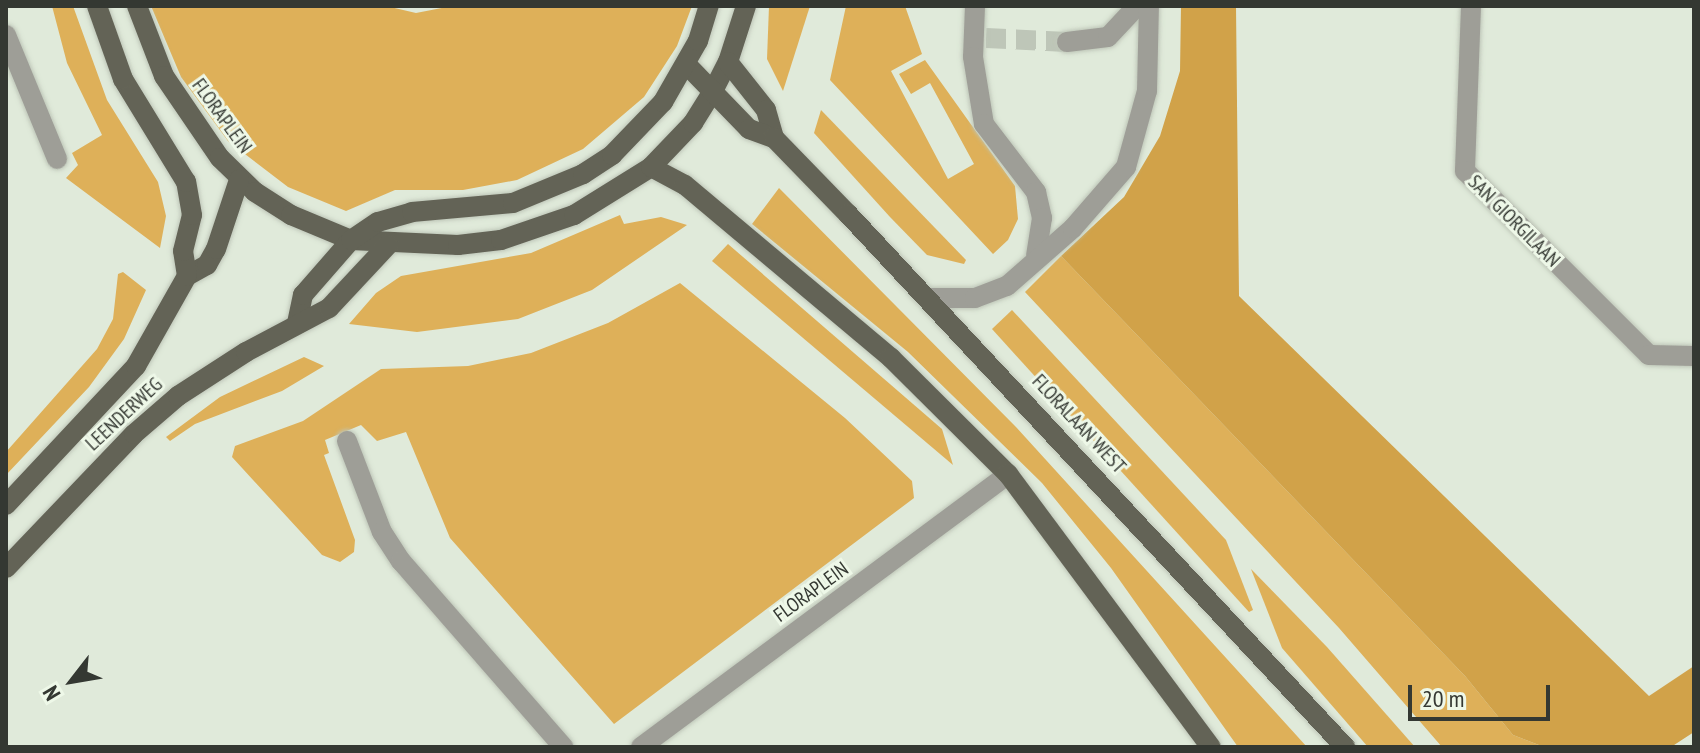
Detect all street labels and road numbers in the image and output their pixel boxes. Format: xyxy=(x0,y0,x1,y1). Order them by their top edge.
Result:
street label: FLORAPLEIN xyxy=(187,74,257,158)
street label: SAN GIORGILAAN xyxy=(1463,170,1565,272)
street label: FLORALAAN WEST xyxy=(1027,369,1131,479)
street label: LEENDERWEG xyxy=(81,372,167,456)
street label: FLORAPLEIN xyxy=(769,557,853,627)

